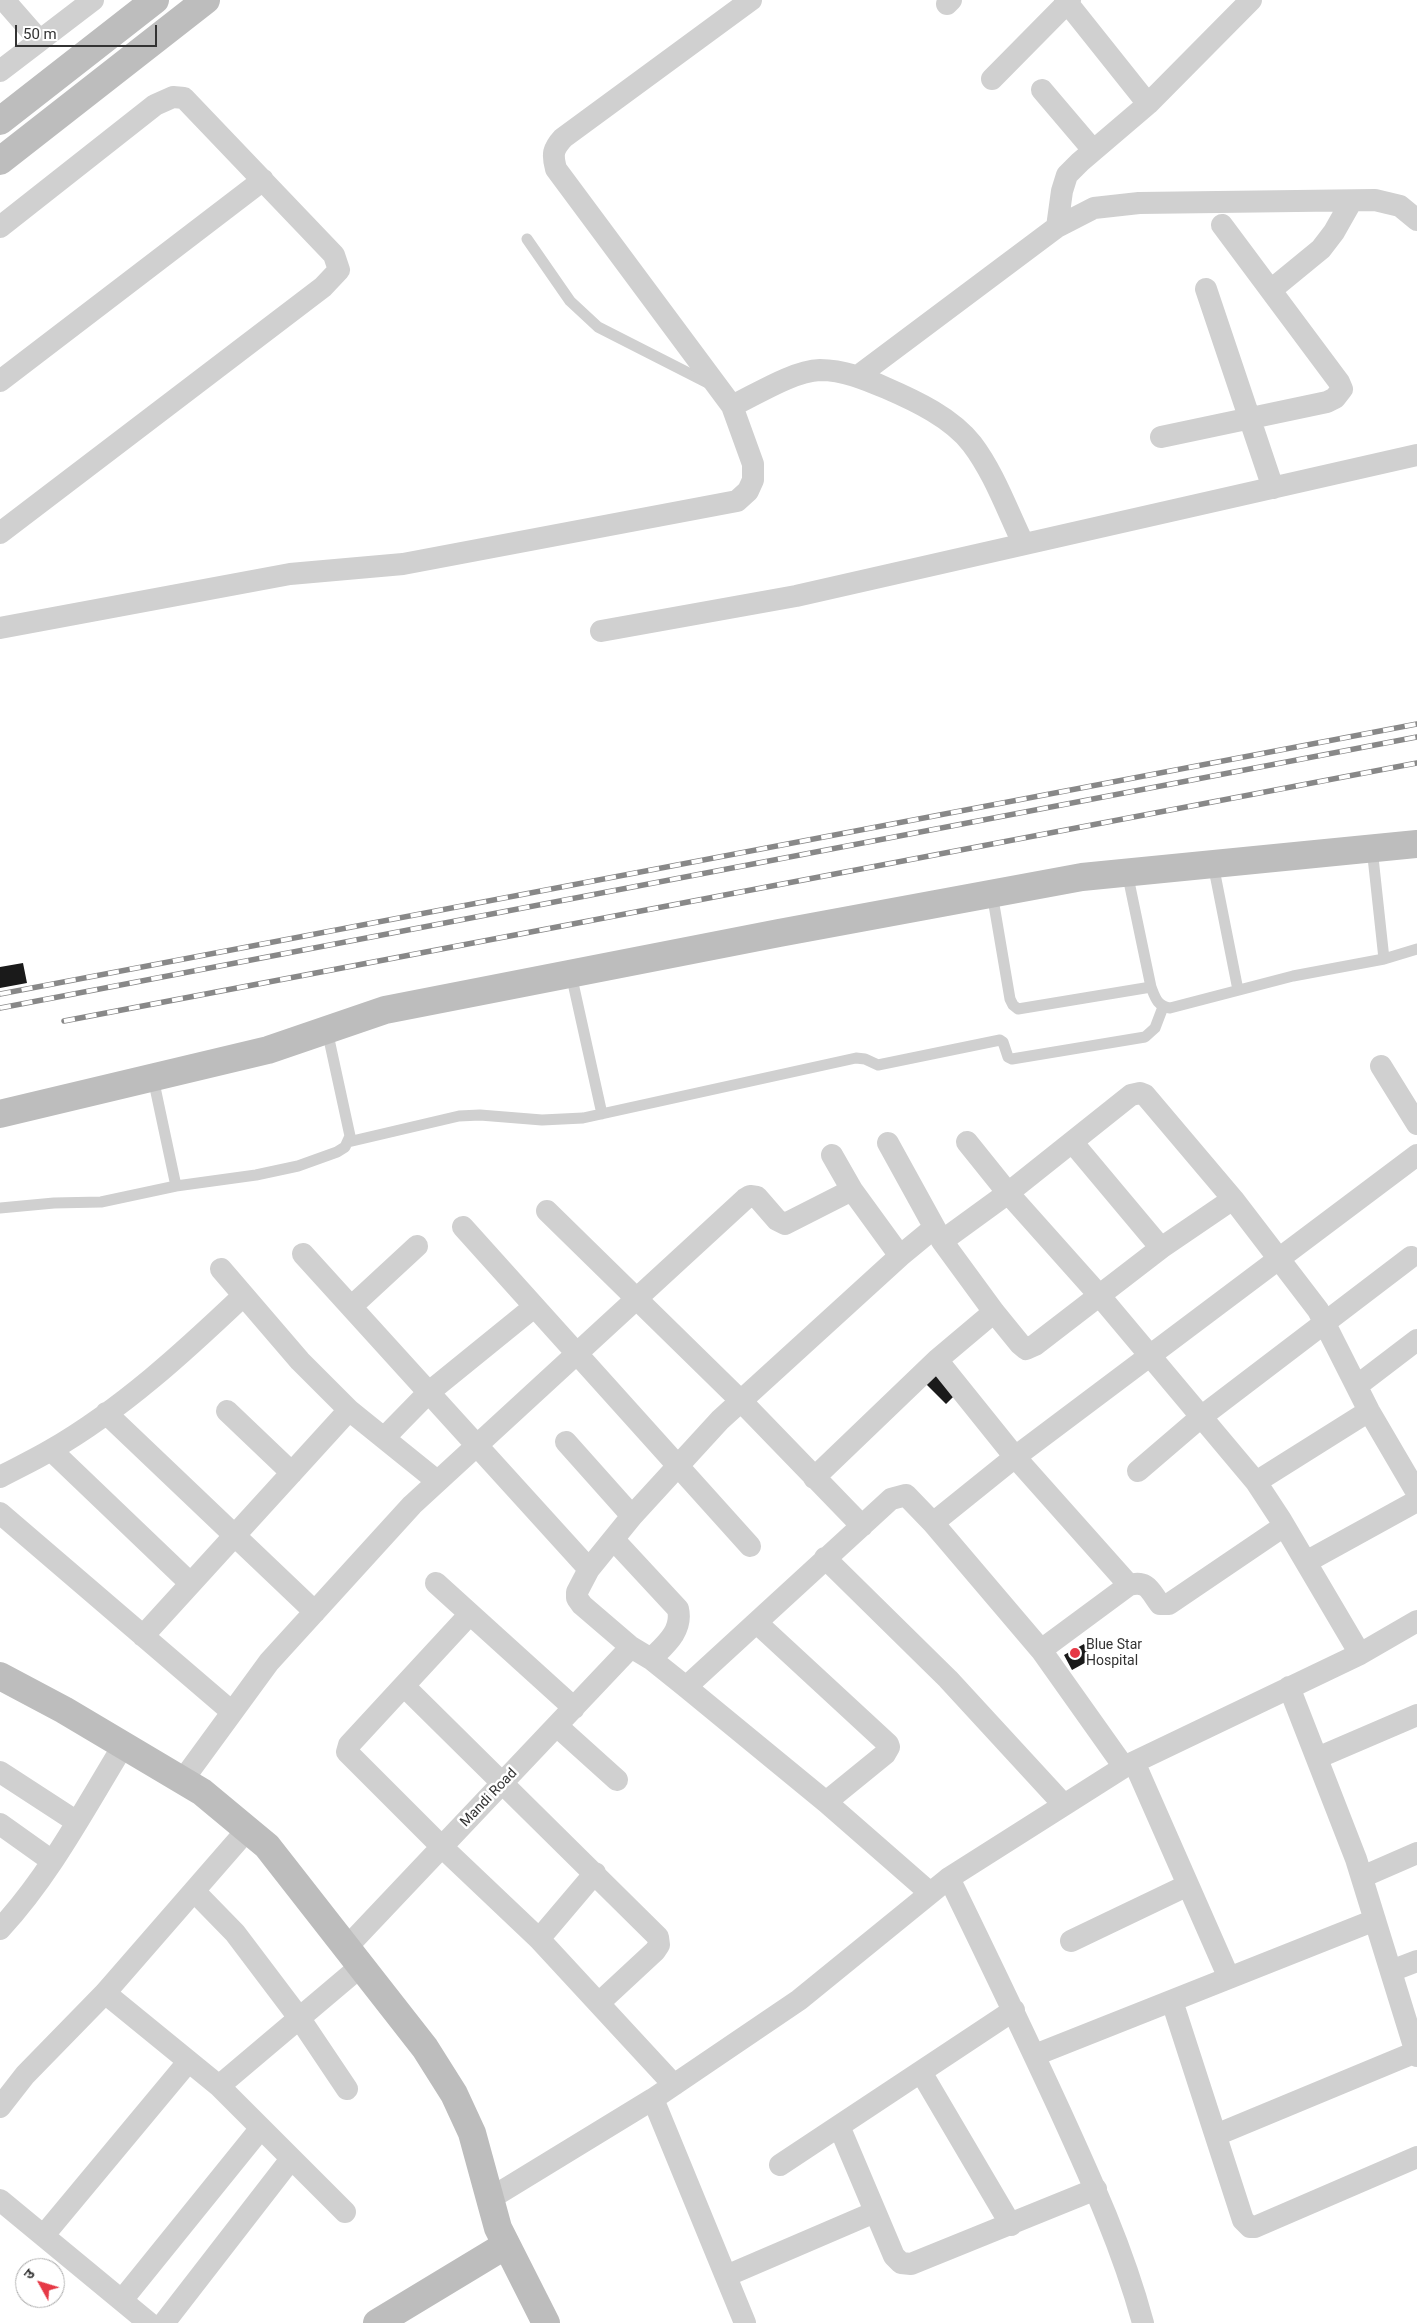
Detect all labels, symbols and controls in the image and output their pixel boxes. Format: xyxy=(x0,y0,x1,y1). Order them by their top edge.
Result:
scale bar xyxy=(18,15,160,47)
text: 50 m xyxy=(23,25,57,43)
place label: Blue Star Hospital xyxy=(1086,1637,1142,1670)
marker: Blue Star Hospital xyxy=(1068,1646,1082,1660)
street label: Mandi Road xyxy=(457,1765,521,1831)
north arrow xyxy=(15,2258,65,2308)
text: उ xyxy=(20,2266,38,2282)

